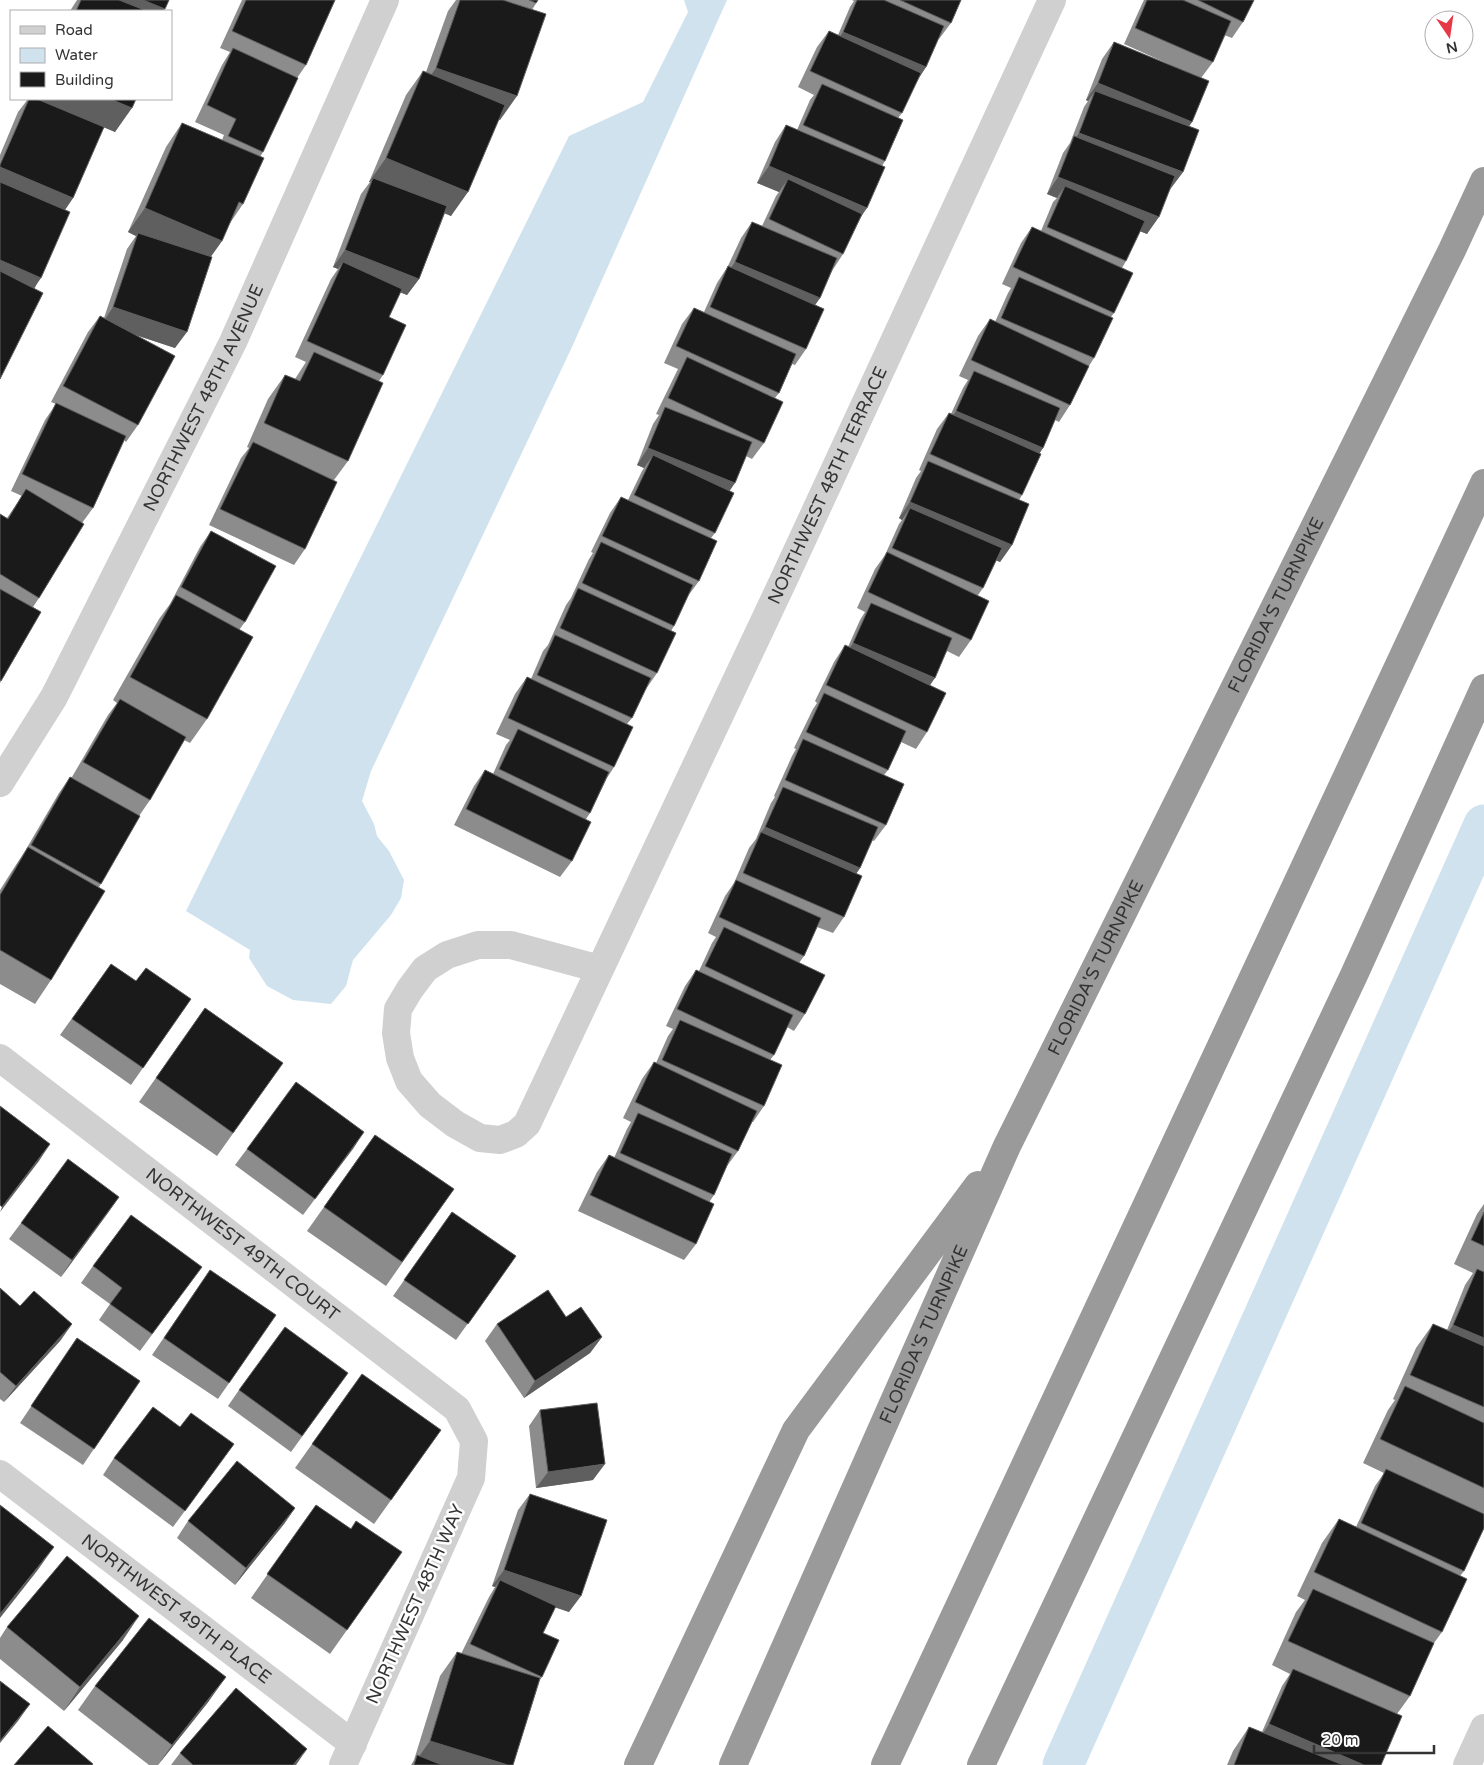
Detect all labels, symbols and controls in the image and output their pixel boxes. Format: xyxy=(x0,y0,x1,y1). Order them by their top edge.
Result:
legend xyxy=(10,10,172,100)
north arrow xyxy=(1424,10,1474,60)
text: Road xyxy=(55,21,93,39)
text: N xyxy=(1444,38,1459,57)
text: Water xyxy=(55,46,98,64)
text: Building xyxy=(55,71,114,89)
street label: NORTHWEST 48TH AVENUE xyxy=(138,281,268,515)
street label: NORTHWEST 48TH TERRACE xyxy=(763,363,892,608)
street label: FLORIDA'S TURNPIKE xyxy=(1223,514,1328,696)
street label: FLORIDA'S TURNPIKE xyxy=(1043,876,1148,1059)
street label: NORTHWEST 49TH COURT xyxy=(141,1163,344,1326)
street label: FLORIDA'S TURNPIKE xyxy=(875,1242,973,1427)
street label: NORTHWEST 48TH WAY xyxy=(361,1500,469,1707)
street label: NORTHWEST 49TH PLACE xyxy=(77,1529,276,1689)
scale bar xyxy=(1314,1722,1434,1754)
text: 20 m xyxy=(1322,1731,1359,1749)

